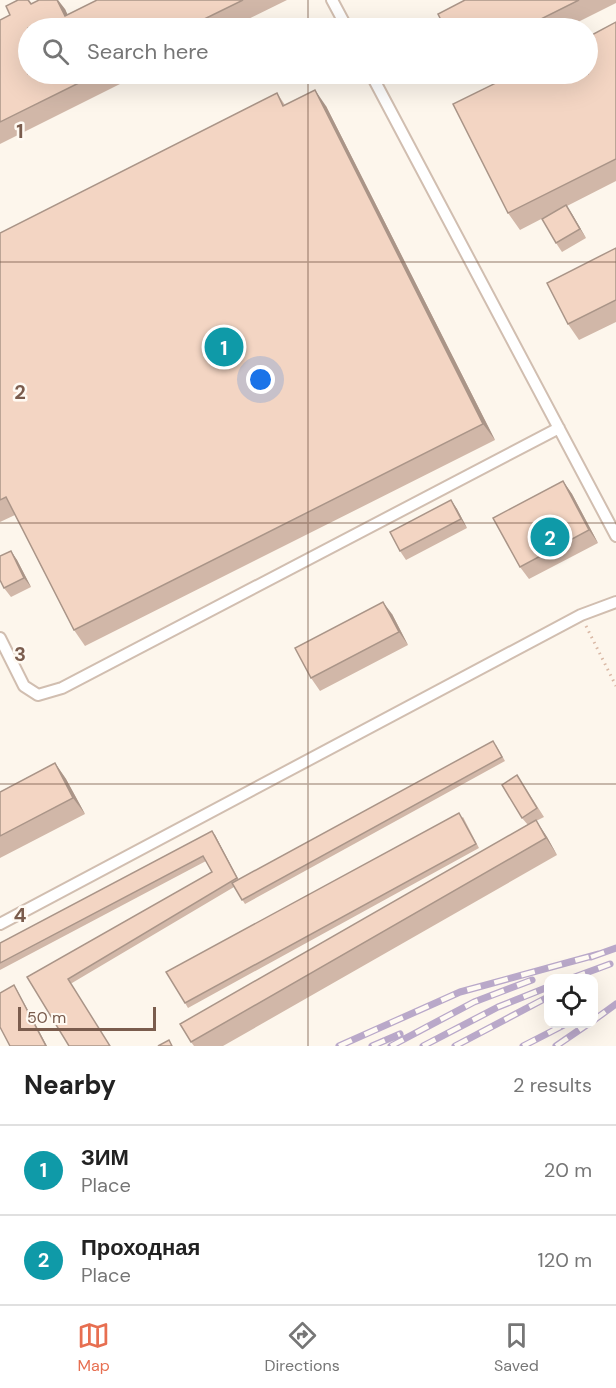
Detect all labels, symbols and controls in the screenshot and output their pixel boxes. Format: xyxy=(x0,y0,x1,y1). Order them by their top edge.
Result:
search box xyxy=(18,18,598,84)
icon: search xyxy=(39,35,72,68)
text: Search here xyxy=(87,37,208,66)
text: 1 xyxy=(16,118,24,144)
pin: 1 xyxy=(204,324,244,370)
your location xyxy=(246,365,275,394)
text: 2 xyxy=(14,379,26,405)
pin: 2 xyxy=(530,514,570,560)
text: 3 xyxy=(14,641,26,667)
text: 4 xyxy=(14,902,27,928)
map controls xyxy=(544,974,598,1028)
button: locate xyxy=(544,974,598,1028)
scale bar xyxy=(18,1004,156,1032)
text: 50 m xyxy=(27,1007,66,1028)
text: Nearby xyxy=(24,1068,116,1102)
text: 2 results xyxy=(513,1072,592,1098)
text: ЗИМ xyxy=(81,1143,129,1172)
text: 1 xyxy=(40,1157,47,1183)
text: 20 m xyxy=(544,1157,592,1183)
text: Place xyxy=(81,1172,131,1198)
text: Проходная xyxy=(81,1233,200,1262)
text: 2 xyxy=(38,1247,49,1273)
text: 120 m xyxy=(538,1247,592,1273)
text: Place xyxy=(81,1262,131,1288)
tab: Map xyxy=(77,1319,110,1376)
tab: Directions xyxy=(264,1319,340,1376)
tab: Saved xyxy=(494,1319,539,1376)

